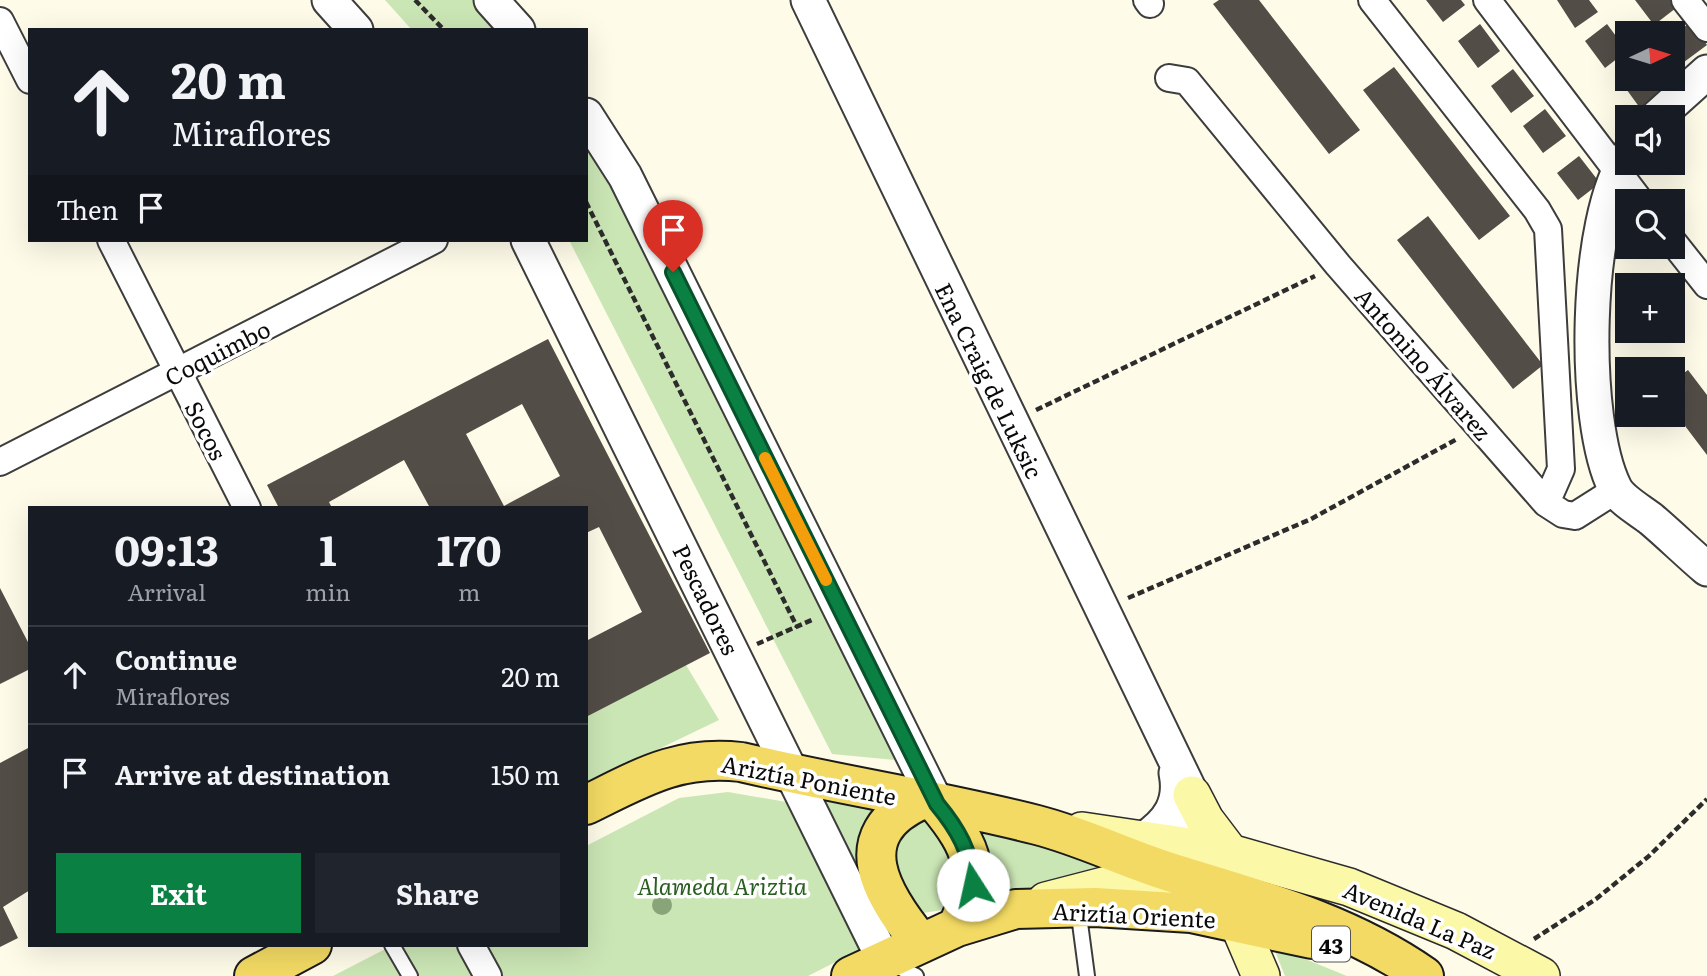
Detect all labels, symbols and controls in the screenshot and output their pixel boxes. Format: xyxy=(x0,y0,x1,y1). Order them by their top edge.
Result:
north arrow xyxy=(1615,21,1685,91)
map controls xyxy=(1615,21,1685,427)
text: 20 m xyxy=(171,41,286,114)
icon: ahead xyxy=(56,56,147,147)
button: sound xyxy=(1615,105,1685,175)
text: Miraflores xyxy=(171,108,331,156)
text: Then xyxy=(56,189,118,228)
icon: arrive xyxy=(132,189,170,227)
button: search xyxy=(1615,189,1685,259)
pin xyxy=(643,200,703,272)
icon: arrive xyxy=(654,211,692,249)
button: + xyxy=(1615,273,1685,343)
street label: Ena Craig de Luksic xyxy=(928,276,1052,484)
street label: Antonino Álvarez xyxy=(1348,279,1500,447)
street label: Coquimbo xyxy=(158,311,276,393)
button: − xyxy=(1615,357,1685,427)
street label: Socos xyxy=(178,395,236,465)
text: 09:13 xyxy=(114,517,219,579)
text: 1 xyxy=(319,517,337,579)
text: 170 xyxy=(437,517,502,579)
street label: Pescadores xyxy=(666,538,748,660)
text: Arrival xyxy=(127,574,206,608)
text: min xyxy=(305,574,351,608)
text: m xyxy=(458,574,480,608)
text: Continue xyxy=(115,639,237,678)
icon: ahead xyxy=(56,656,94,694)
text: 20 m xyxy=(501,656,560,695)
text: Miraflores xyxy=(115,678,230,712)
street label: Ariztía Poniente xyxy=(719,745,899,813)
icon: arrive xyxy=(56,754,94,792)
text: Arrive at destination xyxy=(115,754,390,793)
text: 150 m xyxy=(491,754,560,793)
position arrow xyxy=(936,848,1010,922)
button: Exit xyxy=(56,853,301,933)
button: Share xyxy=(315,853,560,933)
park label: Alameda Ariztia xyxy=(637,868,807,902)
street label: Avenida La Paz xyxy=(1339,872,1501,966)
street label: Ariztía Oriente xyxy=(1052,893,1217,935)
road number: 43 xyxy=(1312,926,1350,962)

